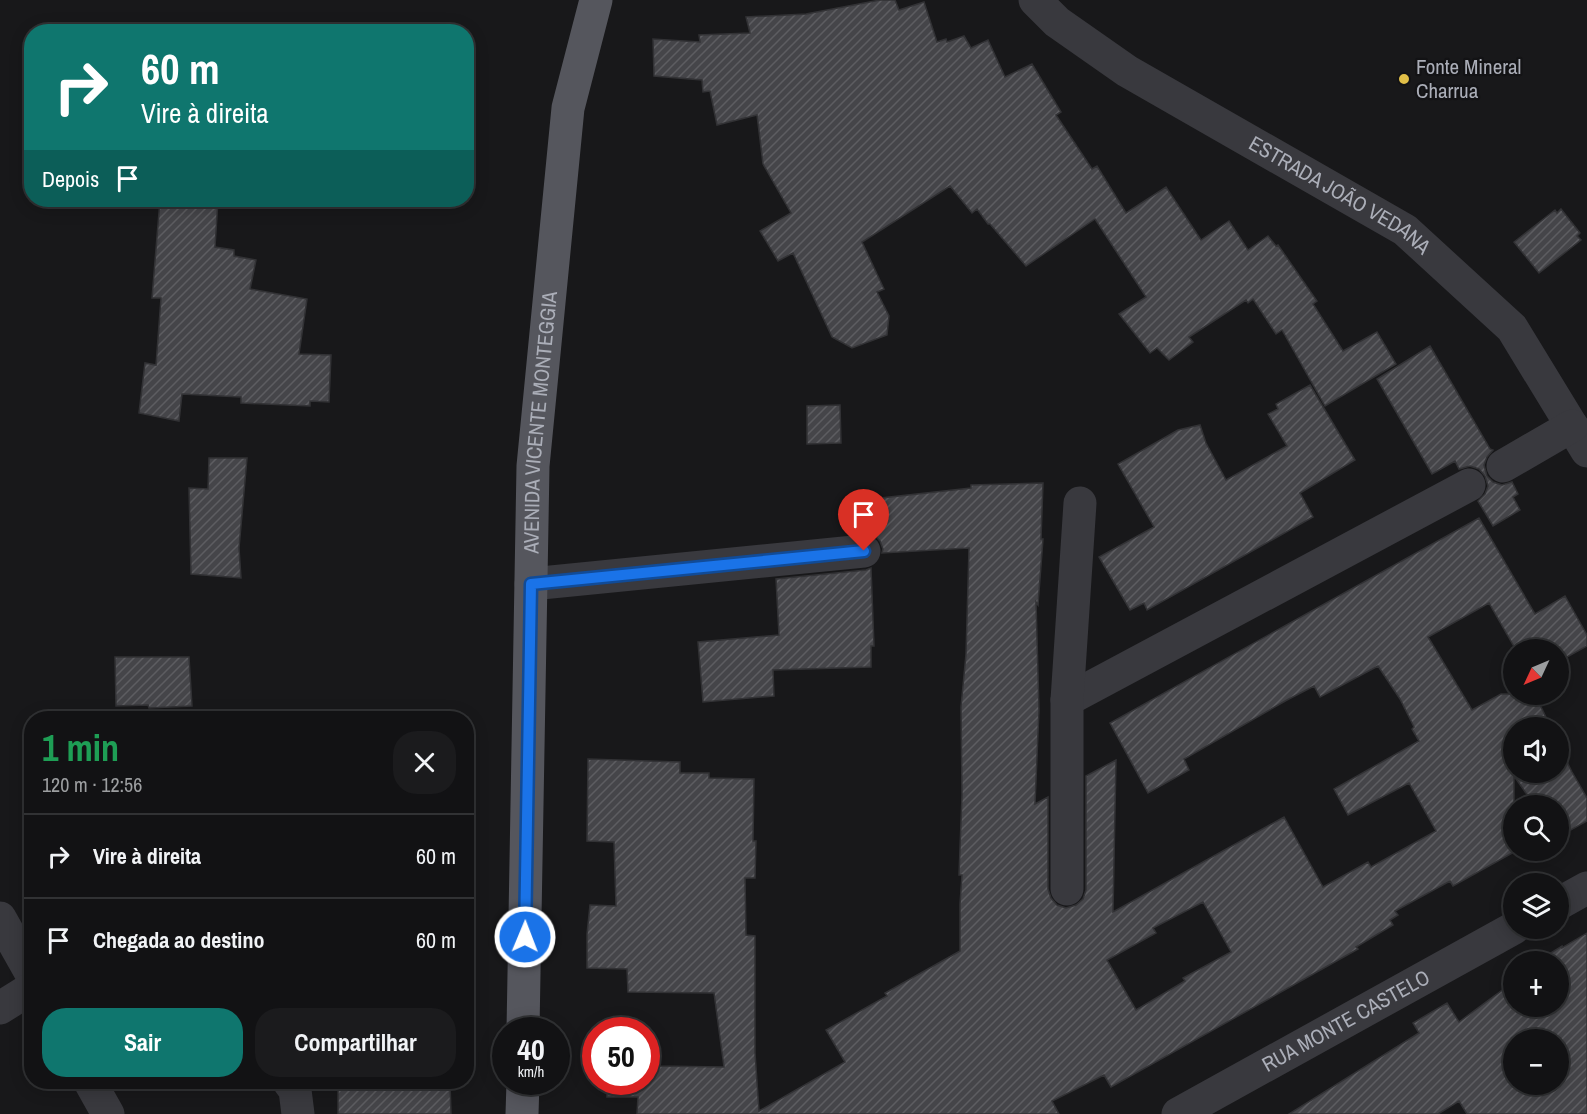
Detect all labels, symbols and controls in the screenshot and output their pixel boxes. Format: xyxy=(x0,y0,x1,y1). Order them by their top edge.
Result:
text: 60 m xyxy=(141,41,220,97)
icon: right xyxy=(42,48,120,126)
place label: Fonte Mineral Charrua xyxy=(1416,52,1521,105)
marker: Fonte Mineral Charrua xyxy=(1397,72,1411,86)
text: Vire à direita xyxy=(141,95,269,131)
street label: ESTRADA JOÃO VEDANA xyxy=(1244,129,1438,261)
icon: arrive xyxy=(111,162,144,195)
text: Depois xyxy=(42,164,99,194)
street label: AVENIDA VICENTE MONTEGGIA xyxy=(516,289,564,555)
pin xyxy=(838,489,889,551)
icon: arrive xyxy=(847,498,880,531)
north arrow xyxy=(1503,639,1569,705)
map controls xyxy=(1503,639,1569,1095)
button: sound xyxy=(1503,717,1569,783)
text: 1 min xyxy=(42,724,119,772)
button: close xyxy=(393,731,456,794)
text: 120 m · 12:56 xyxy=(42,771,142,798)
button: search xyxy=(1503,795,1569,861)
icon: right xyxy=(42,840,75,873)
text: Vire à direita xyxy=(93,841,201,871)
text: 60 m xyxy=(416,841,456,871)
button: layers xyxy=(1503,873,1569,939)
position arrow xyxy=(493,905,557,969)
icon: arrive xyxy=(42,924,75,957)
text: Chegada ao destino xyxy=(93,925,264,955)
text: 60 m xyxy=(416,925,456,955)
button: + xyxy=(1503,951,1569,1017)
street label: RUA MONTE CASTELO xyxy=(1257,962,1435,1079)
button: Sair xyxy=(42,1008,243,1077)
button: Compartilhar xyxy=(255,1008,456,1077)
speed limit sign: 50 xyxy=(582,1017,660,1095)
text: 40 xyxy=(517,1029,545,1069)
button: − xyxy=(1503,1029,1569,1095)
text: km/h xyxy=(518,1061,544,1082)

